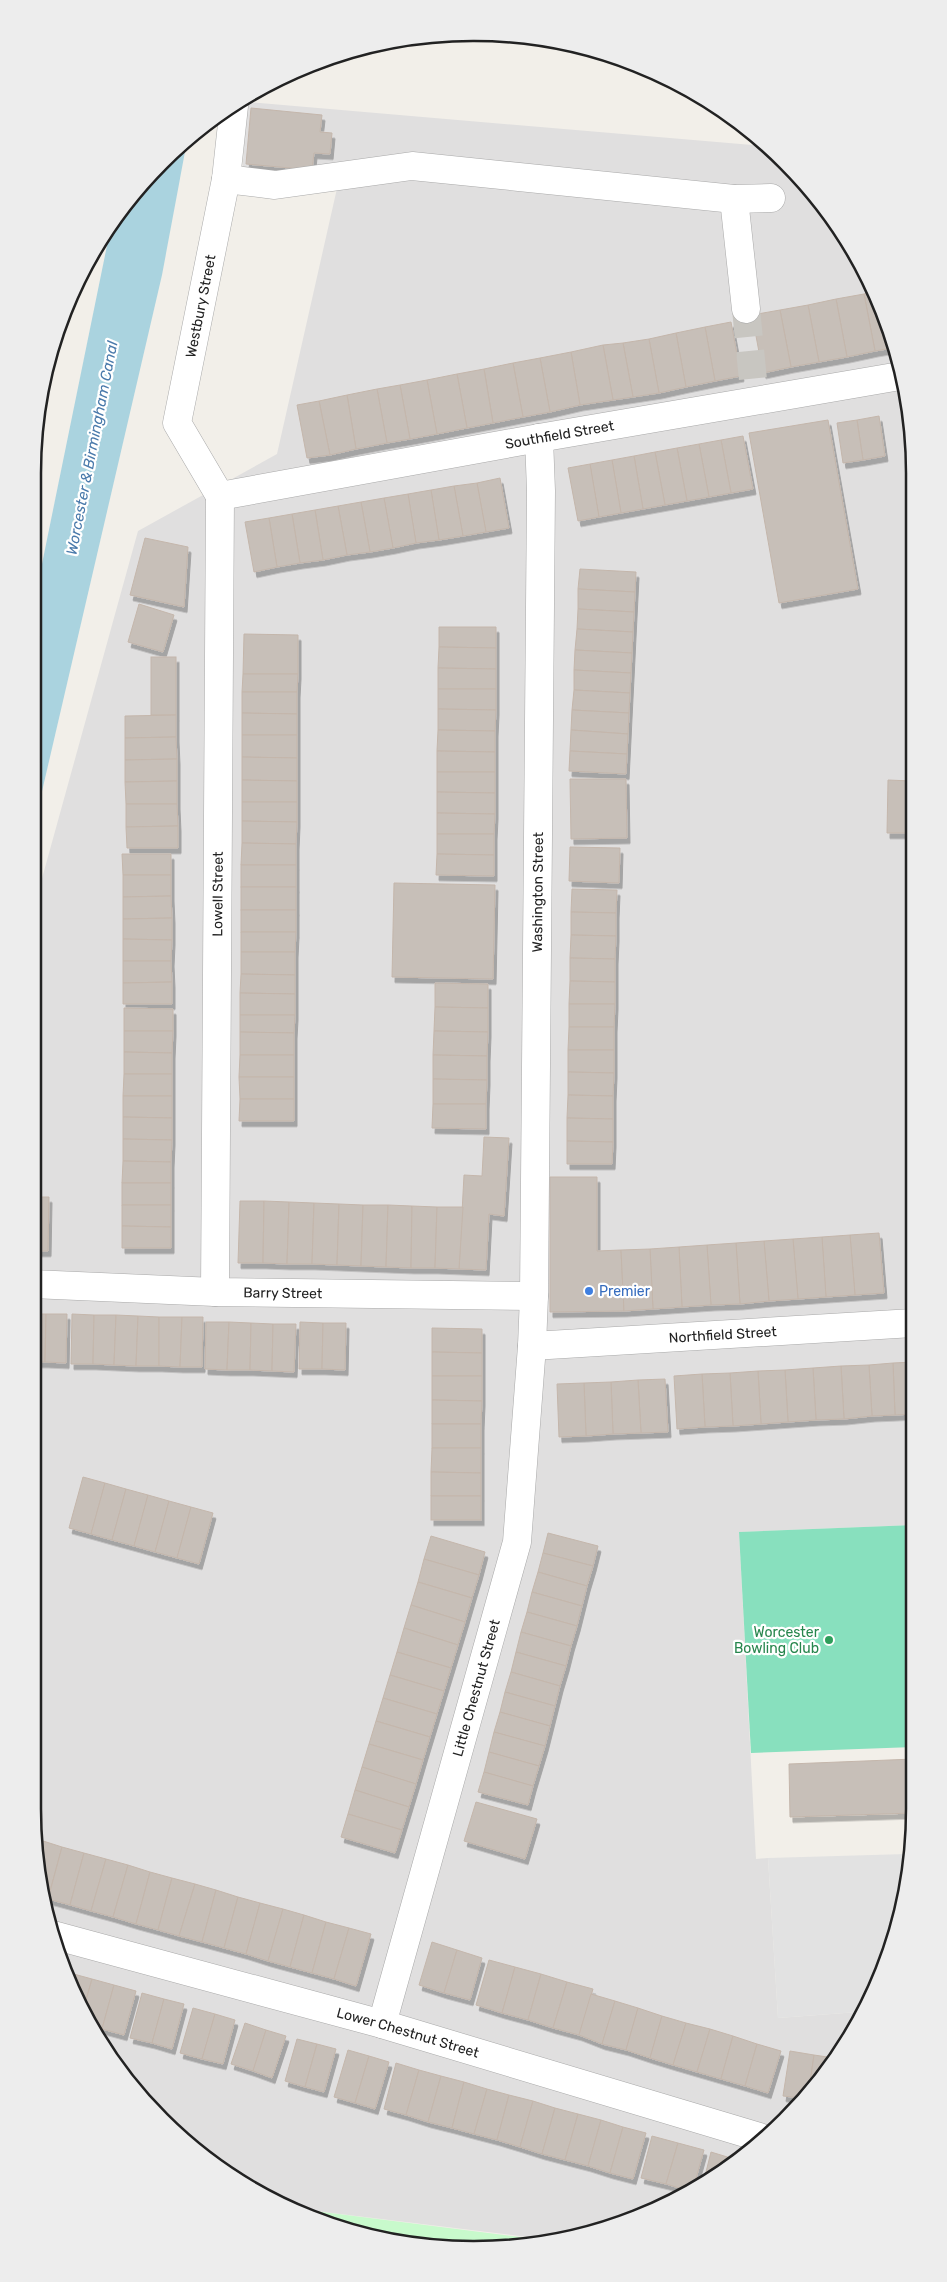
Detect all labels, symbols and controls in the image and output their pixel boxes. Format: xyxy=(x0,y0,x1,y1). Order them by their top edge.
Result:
street label: Westbury Street xyxy=(182,252,219,359)
water label: Worcester & Birmingham Canal xyxy=(62,339,122,556)
street label: Southfield Street xyxy=(504,417,616,453)
street label: Washington Street xyxy=(528,831,547,953)
street label: Lowell Street xyxy=(209,851,226,937)
place label: Premier xyxy=(599,1283,651,1300)
street label: Barry Street xyxy=(243,1284,323,1302)
marker: Premier xyxy=(583,1285,595,1297)
street label: Northfield Street xyxy=(668,1323,778,1346)
street label: Little Chestnut Street xyxy=(449,1617,504,1758)
place label: Worcester Bowling Club xyxy=(734,1624,820,1657)
marker: Worcester Bowling Club xyxy=(823,1634,835,1646)
street label: Lower Chestnut Street xyxy=(335,2004,482,2061)

